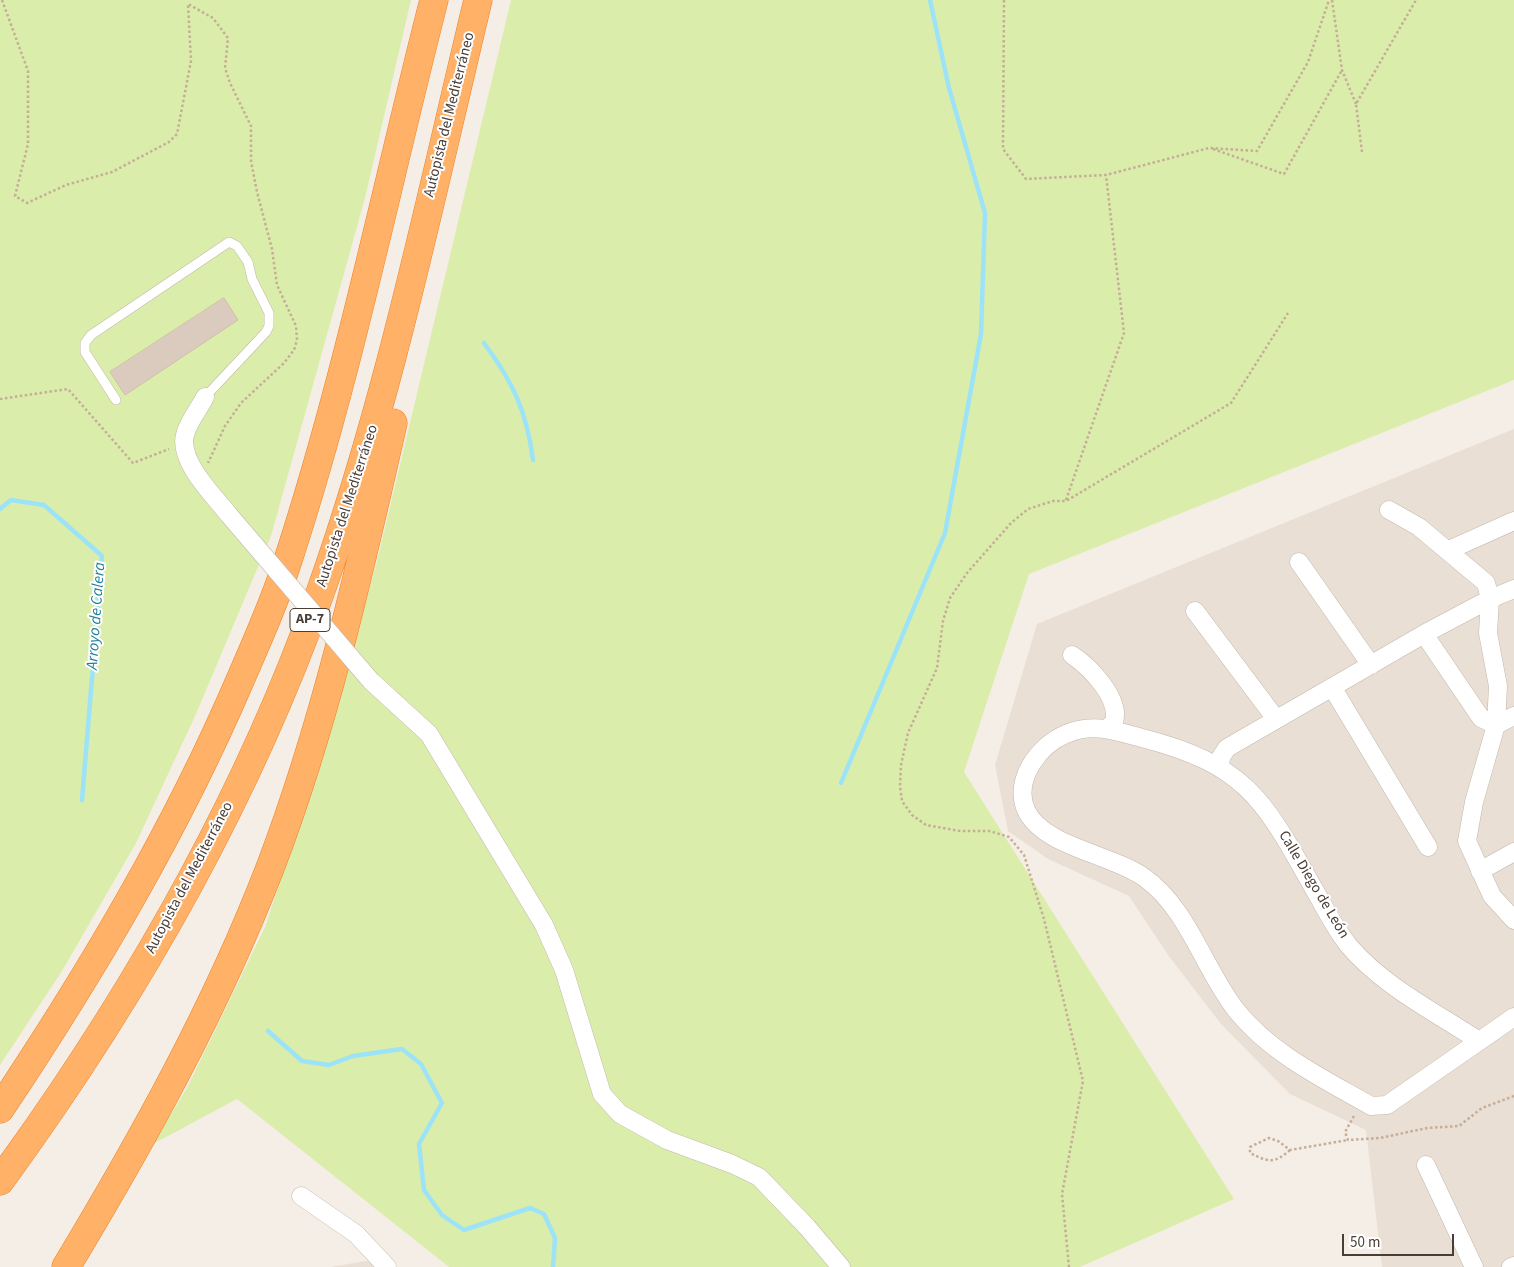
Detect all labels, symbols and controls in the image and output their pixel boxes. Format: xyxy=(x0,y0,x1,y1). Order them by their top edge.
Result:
street label: Autopista del Mediterráneo xyxy=(421,31,479,199)
street label: Autopista del Mediterráneo xyxy=(313,423,383,589)
water label: Arroyo de Calera xyxy=(84,562,110,670)
road number: AP-7 xyxy=(290,608,330,632)
street label: Autopista del Mediterráneo xyxy=(142,799,238,957)
street label: Calle Diego de León xyxy=(1274,828,1352,942)
scale bar xyxy=(1344,1224,1456,1256)
text: 50 m xyxy=(1350,1232,1380,1253)

